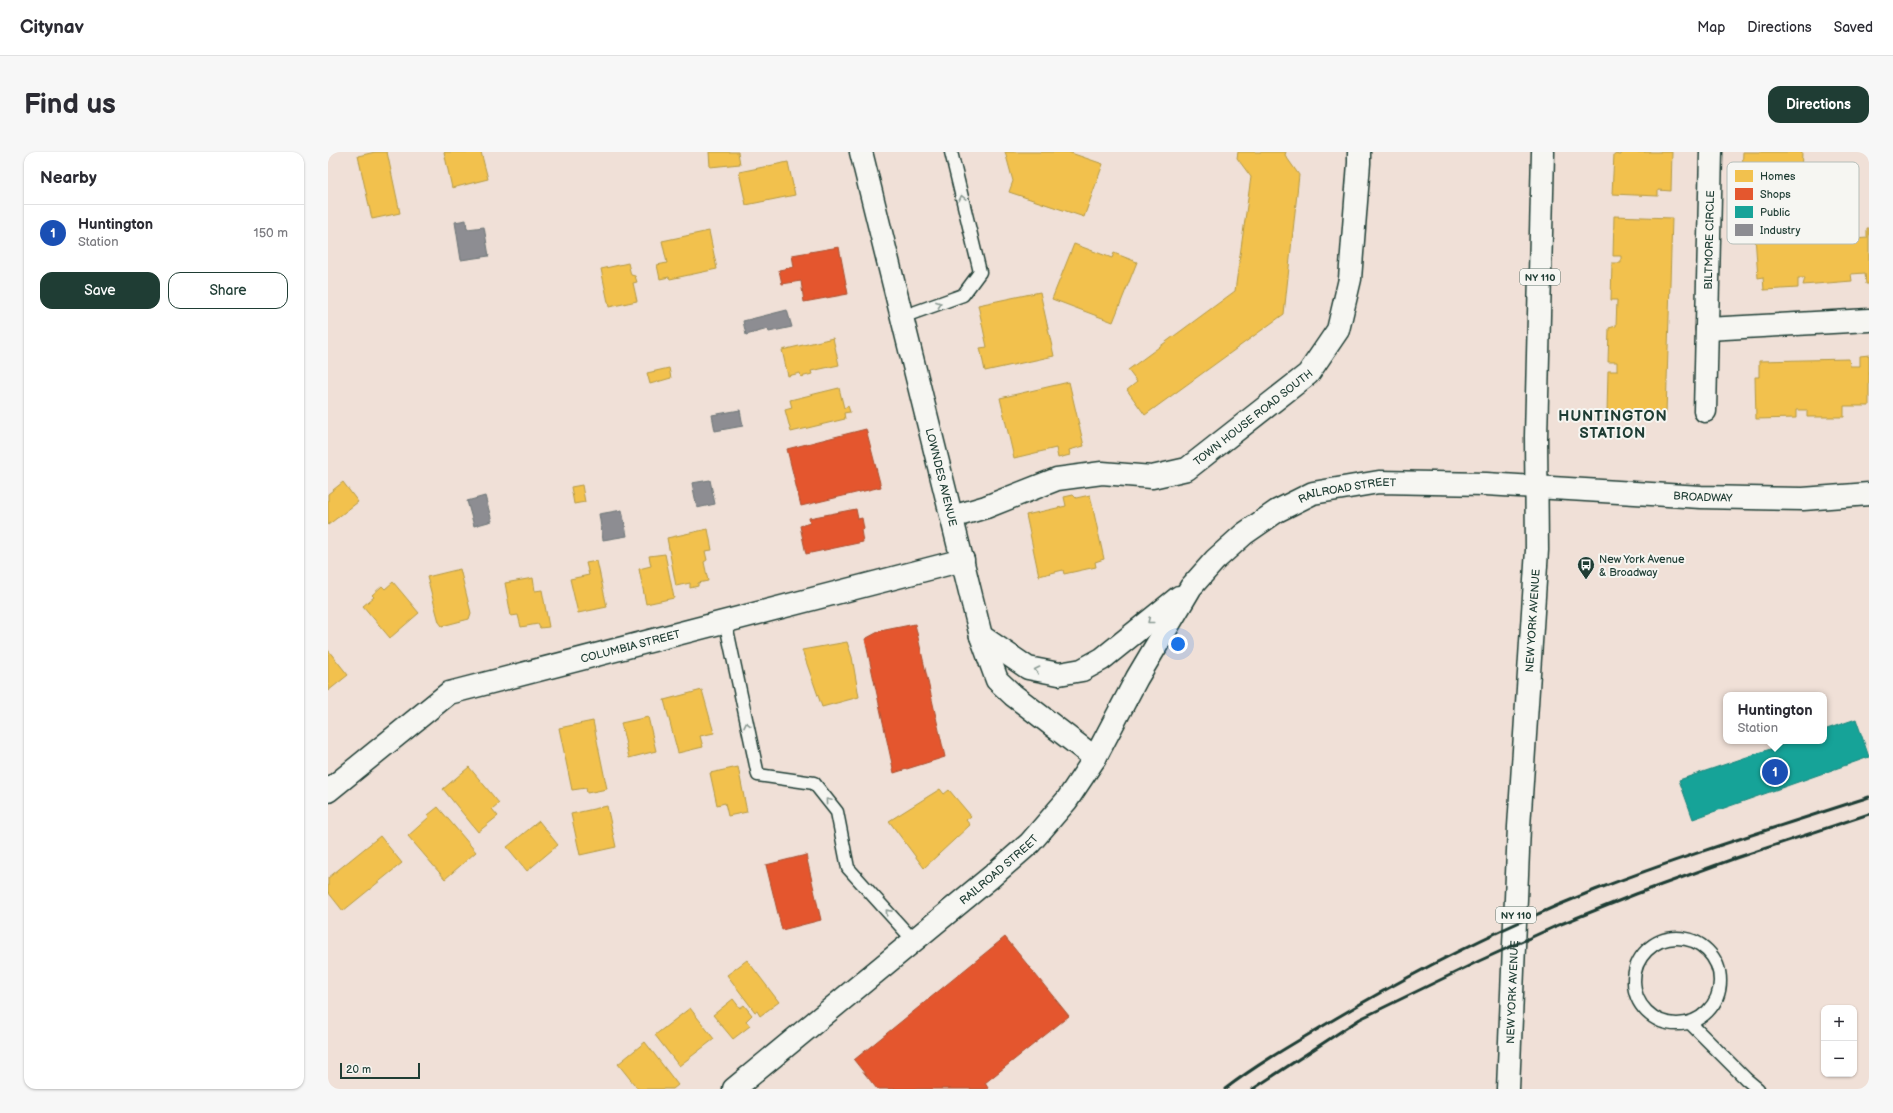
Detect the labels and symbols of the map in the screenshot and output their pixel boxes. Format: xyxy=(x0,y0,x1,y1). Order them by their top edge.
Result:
legend xyxy=(1727,162,1859,244)
text: Homes xyxy=(1760,170,1796,183)
text: Shops xyxy=(1760,188,1791,201)
street label: BILTMORE CIRCLE xyxy=(1702,190,1717,290)
one-way arrow xyxy=(959,195,967,202)
text: Public xyxy=(1760,206,1790,219)
text: Industry xyxy=(1760,224,1800,237)
road number: NY 110 xyxy=(1520,269,1560,285)
one-way arrow xyxy=(935,301,942,309)
street label: TOWN HOUSE ROAD SOUTH xyxy=(1191,367,1315,468)
district label: HUNTINGTON STATION xyxy=(1558,407,1668,443)
street label: LOWNDES AVENUE xyxy=(923,427,960,528)
street label: RAILROAD STREET xyxy=(1296,476,1397,506)
street label: BROADWAY xyxy=(1673,489,1733,505)
place label: New York Avenue & Broadway xyxy=(1599,553,1685,579)
bus stop icon: New York Avenue & Broadway xyxy=(1576,555,1596,580)
street label: NEW YORK AVENUE xyxy=(1523,569,1543,673)
one-way arrow xyxy=(1147,616,1154,623)
street label: COLUMBIA STREET xyxy=(579,627,682,666)
your location xyxy=(1168,634,1188,654)
one-way arrow xyxy=(1034,666,1040,674)
one-way arrow xyxy=(744,722,752,729)
pin: 1 xyxy=(1762,757,1788,787)
one-way arrow xyxy=(826,799,833,806)
street label: RAILROAD STREET xyxy=(957,832,1041,907)
road number: NY 110 xyxy=(1496,907,1536,923)
one-way arrow xyxy=(885,909,892,916)
street label: NEW YORK AVENUE xyxy=(1504,940,1521,1044)
scale bar xyxy=(340,1061,420,1080)

